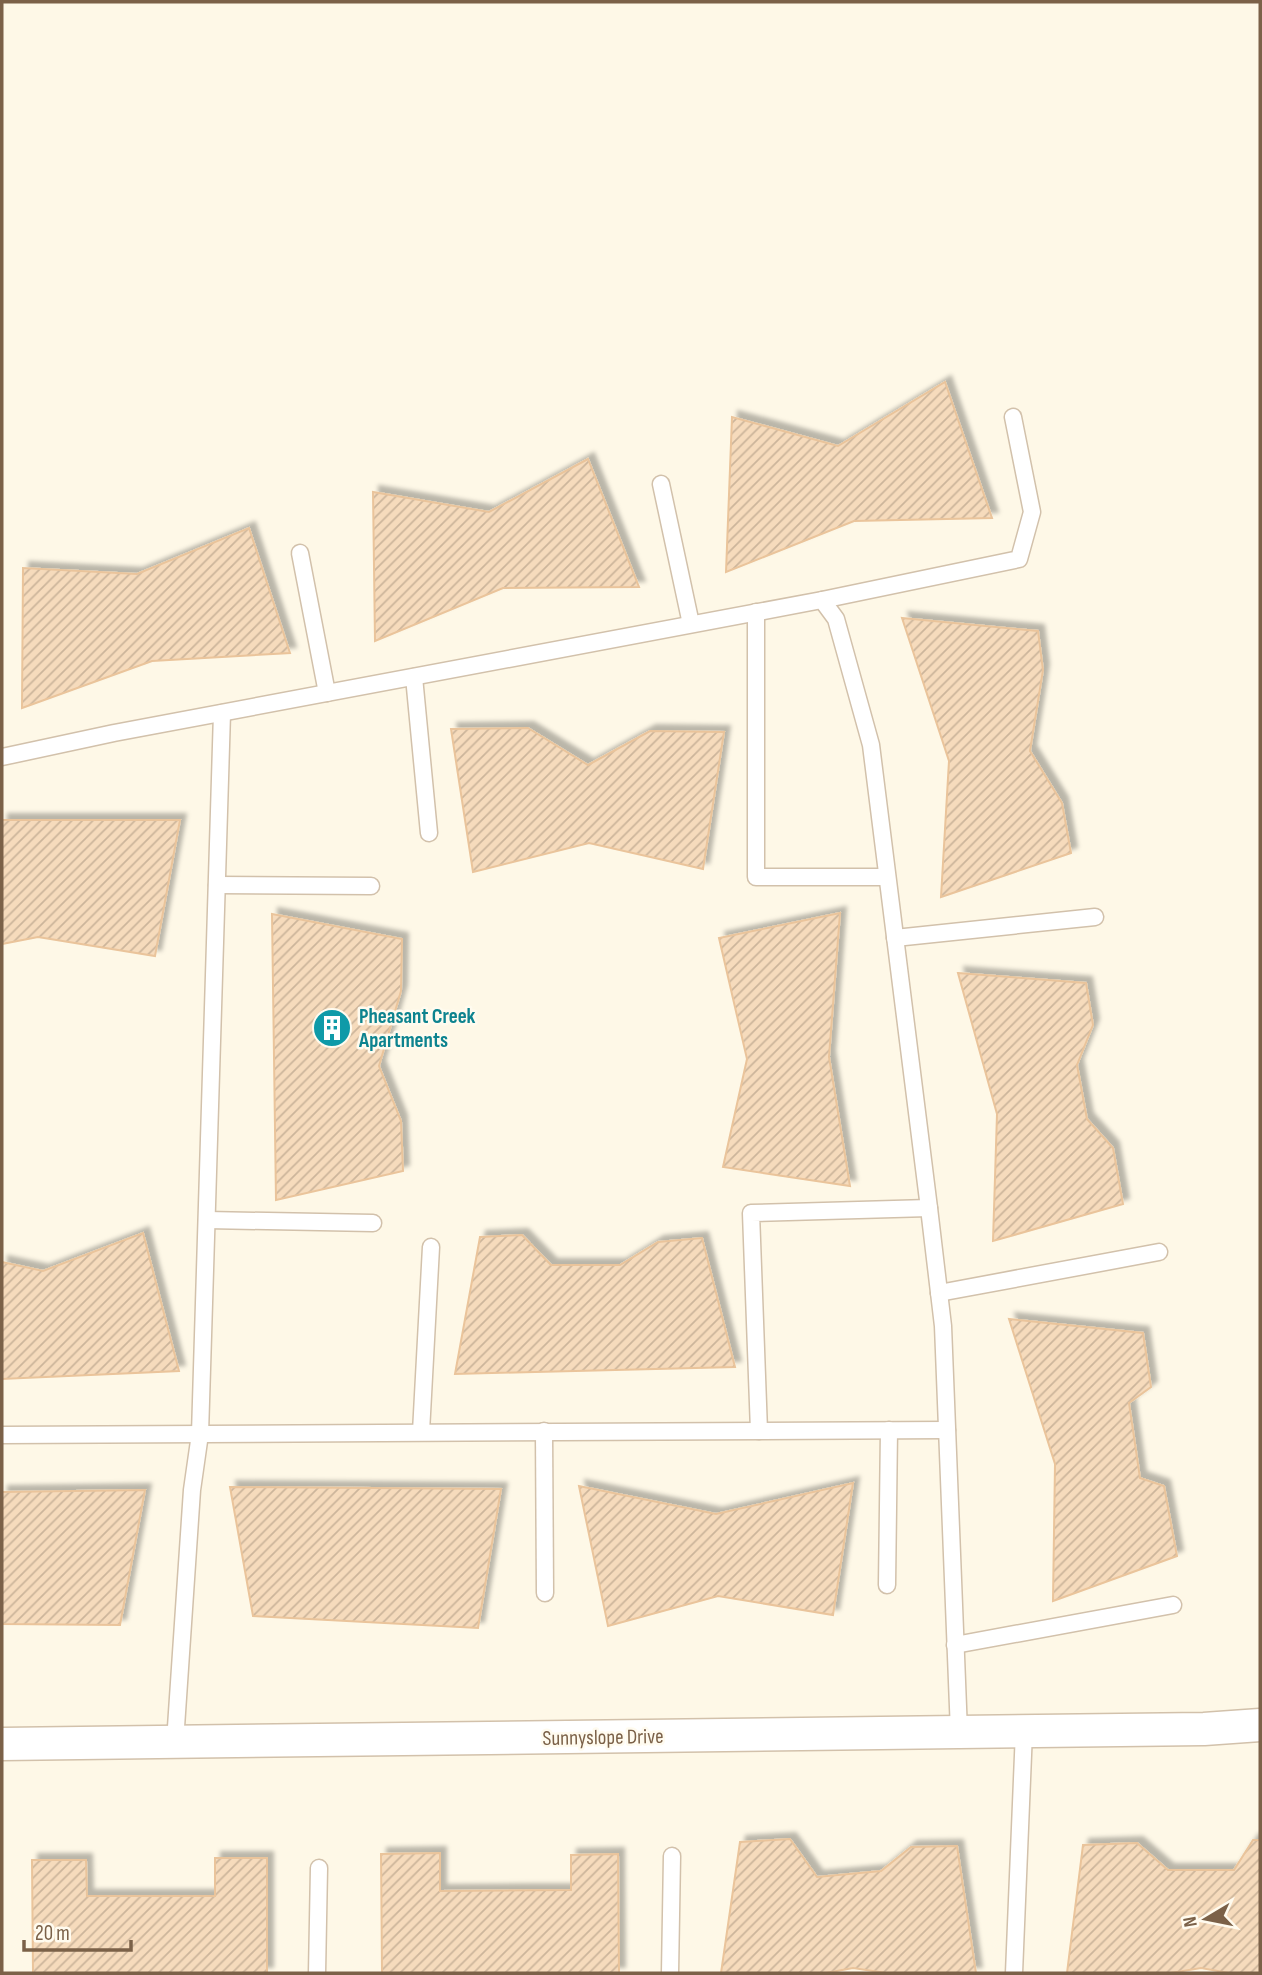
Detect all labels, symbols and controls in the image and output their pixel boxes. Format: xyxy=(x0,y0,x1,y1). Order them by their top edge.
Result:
place label: Pheasant Creek Apartments xyxy=(358,1004,476,1053)
building icon: Pheasant Creek Apartments xyxy=(311,1007,353,1049)
street label: Sunnyslope Drive xyxy=(542,1724,664,1751)
north arrow xyxy=(1171,1884,1241,1954)
scale bar xyxy=(24,1909,131,1953)
text: N xyxy=(1179,1915,1203,1929)
text: 20 m xyxy=(35,1921,70,1946)

